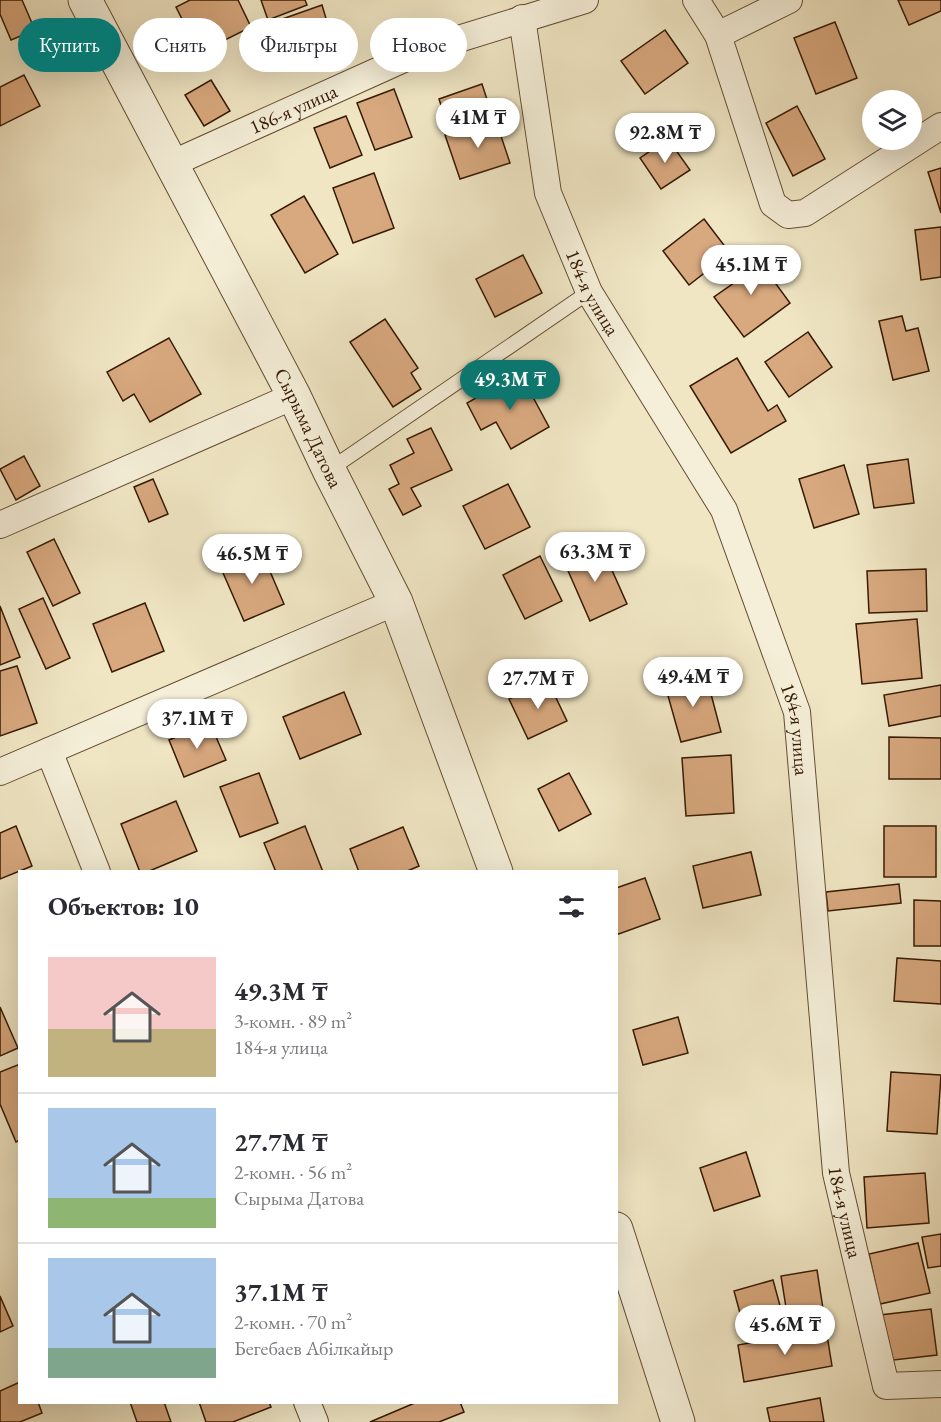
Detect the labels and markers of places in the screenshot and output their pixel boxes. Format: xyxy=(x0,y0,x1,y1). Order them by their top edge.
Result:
pin: 41M ₸ xyxy=(436,98,520,149)
pin: 92.8M ₸ xyxy=(610,113,720,164)
pin: 45.1M ₸ xyxy=(696,245,806,296)
pin: 49.3M ₸ xyxy=(455,360,565,411)
pin: 63.3M ₸ xyxy=(540,532,650,583)
pin: 46.5M ₸ xyxy=(197,534,307,585)
pin: 49.4M ₸ xyxy=(638,657,748,708)
pin: 27.7M ₸ xyxy=(483,659,593,710)
pin: 37.1M ₸ xyxy=(142,699,252,750)
pin: 45.6M ₸ xyxy=(730,1305,840,1356)

